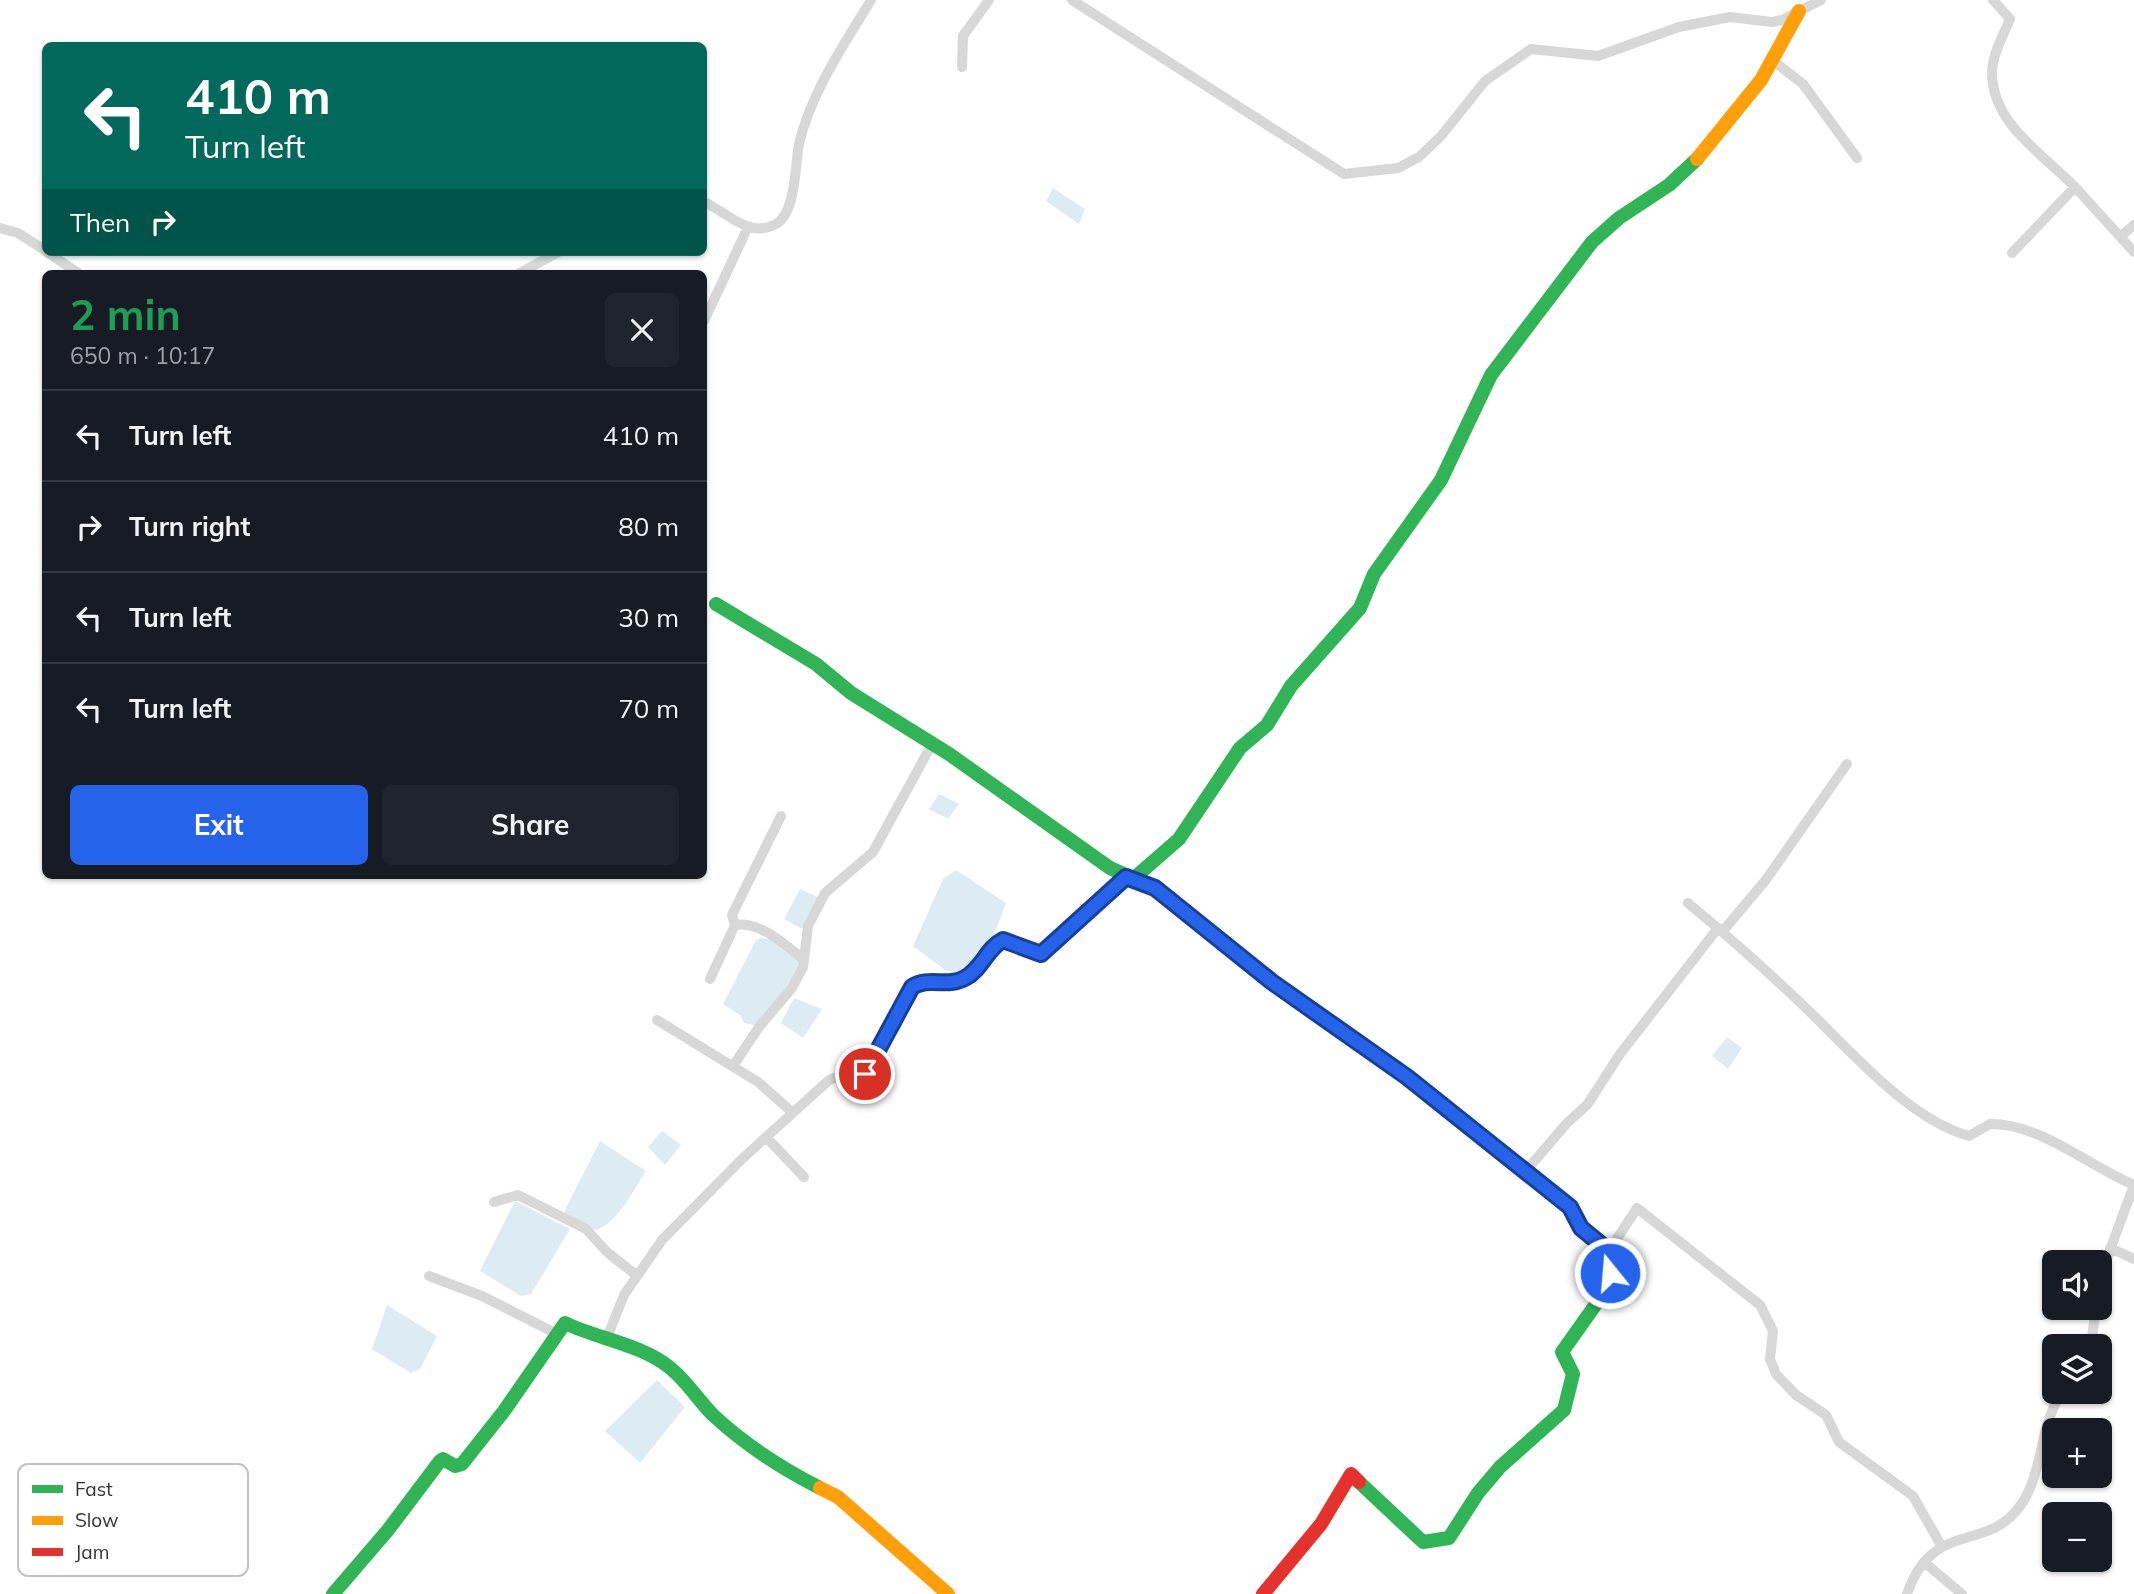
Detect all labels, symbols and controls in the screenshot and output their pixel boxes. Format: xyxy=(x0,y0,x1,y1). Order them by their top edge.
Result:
text: 410 m xyxy=(185,65,331,126)
icon: left xyxy=(70,70,161,161)
text: Turn left xyxy=(185,126,305,166)
icon: right xyxy=(144,203,182,241)
text: Then xyxy=(70,206,130,239)
text: 2 min xyxy=(70,288,181,341)
button: close xyxy=(605,293,679,367)
text: 650 m · 10:17 xyxy=(70,341,215,370)
icon: left xyxy=(70,417,108,455)
text: Turn left xyxy=(129,419,231,452)
text: 410 m xyxy=(603,419,679,452)
icon: right xyxy=(70,508,108,546)
text: Turn right xyxy=(129,510,250,543)
text: 80 m xyxy=(618,510,679,543)
icon: left xyxy=(70,599,108,637)
text: Turn left xyxy=(129,601,231,634)
text: 30 m xyxy=(618,601,679,634)
icon: left xyxy=(70,690,108,728)
text: Turn left xyxy=(129,692,231,725)
text: 70 m xyxy=(618,692,679,725)
button: Exit xyxy=(70,785,368,865)
button: Share xyxy=(382,785,679,865)
pin xyxy=(835,1044,895,1104)
icon: arrive xyxy=(846,1055,884,1093)
position arrow xyxy=(1573,1236,1647,1310)
map controls xyxy=(2042,1250,2112,1572)
button: sound xyxy=(2042,1250,2112,1320)
button: layers xyxy=(2042,1334,2112,1404)
button: + xyxy=(2042,1418,2112,1488)
legend xyxy=(18,1464,248,1576)
text: Fast xyxy=(75,1477,113,1501)
button: − xyxy=(2042,1502,2112,1572)
text: Slow xyxy=(75,1508,119,1532)
text: Jam xyxy=(75,1540,109,1564)

